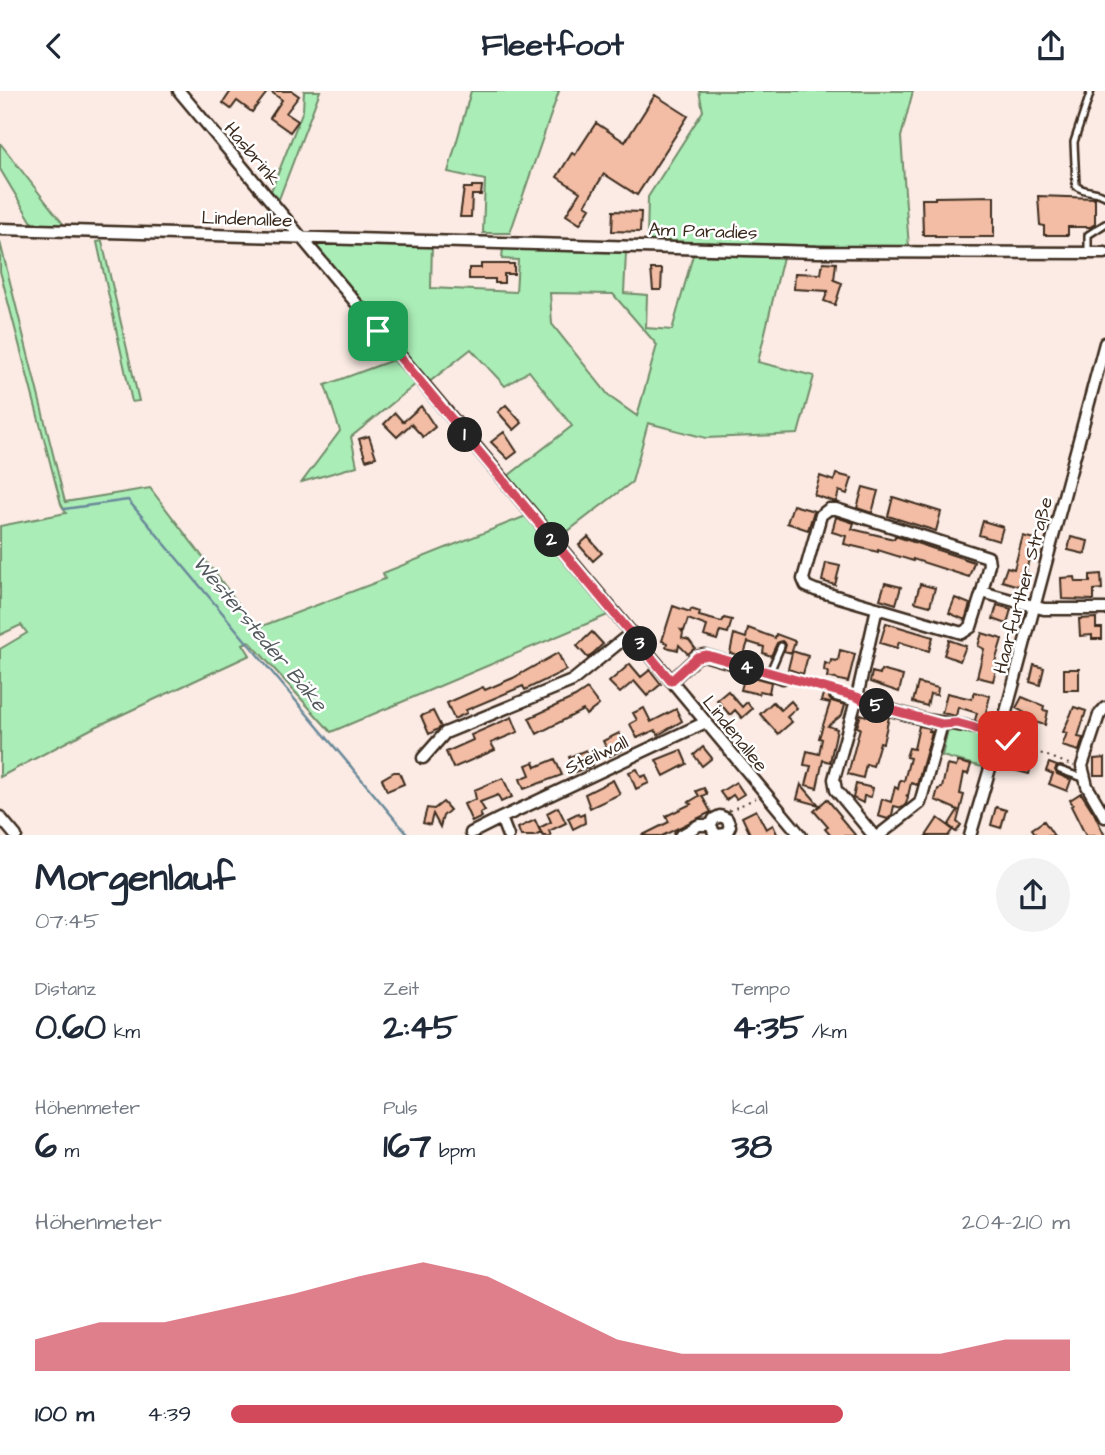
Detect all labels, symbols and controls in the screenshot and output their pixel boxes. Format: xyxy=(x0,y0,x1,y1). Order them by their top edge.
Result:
text: Fleetfoot xyxy=(481,23,624,68)
icon: back xyxy=(35,27,73,65)
icon: share xyxy=(1032,27,1070,65)
street label: Hasbrink xyxy=(217,116,287,192)
street label: Lindenallee xyxy=(201,204,293,235)
street label: Am Paradies xyxy=(648,216,758,247)
pin xyxy=(348,301,408,361)
icon: arrive xyxy=(359,312,397,350)
pin: 1 xyxy=(448,417,482,453)
text: 1 xyxy=(463,421,466,448)
street label: Haarfurther Straße xyxy=(987,494,1060,677)
pin: 2 xyxy=(534,523,570,557)
text: 2 xyxy=(546,526,557,553)
water label: Westersteder Bäke xyxy=(186,549,335,719)
pin: 3 xyxy=(622,627,658,661)
text: 3 xyxy=(635,630,644,657)
pin: 4 xyxy=(730,651,764,685)
text: 4 xyxy=(740,654,753,681)
pin: 5 xyxy=(860,689,894,723)
street label: Lindenallee xyxy=(696,690,774,778)
text: 5 xyxy=(870,692,883,719)
pin xyxy=(978,711,1038,771)
icon: check xyxy=(989,722,1027,760)
street label: Steilwall xyxy=(561,729,633,782)
text: Morgenlauf xyxy=(35,853,235,905)
button: share xyxy=(996,858,1070,932)
text: 07:45 xyxy=(35,905,99,937)
text: Distanz xyxy=(35,976,96,1003)
text: Zeit xyxy=(383,976,419,1003)
text: Tempo xyxy=(732,976,790,1003)
text: 0.60 xyxy=(35,1003,106,1052)
text: 2:45 xyxy=(383,1003,458,1052)
text: 4:35 xyxy=(732,1003,804,1052)
text: km xyxy=(106,1019,140,1046)
text: /km xyxy=(804,1019,847,1046)
text: Höhenmeter xyxy=(35,1095,140,1122)
text: Puls xyxy=(383,1095,418,1122)
text: kcal xyxy=(732,1095,768,1122)
text: 6 xyxy=(35,1122,57,1171)
text: 167 xyxy=(383,1122,431,1171)
text: 38 xyxy=(732,1122,772,1171)
text: m xyxy=(57,1138,79,1165)
text: bpm xyxy=(431,1138,475,1165)
text: Höhenmeter xyxy=(35,1206,162,1238)
text: 204–210 m xyxy=(962,1206,1070,1238)
text: 100 m xyxy=(35,1398,94,1430)
text: 4:39 xyxy=(147,1398,191,1430)

